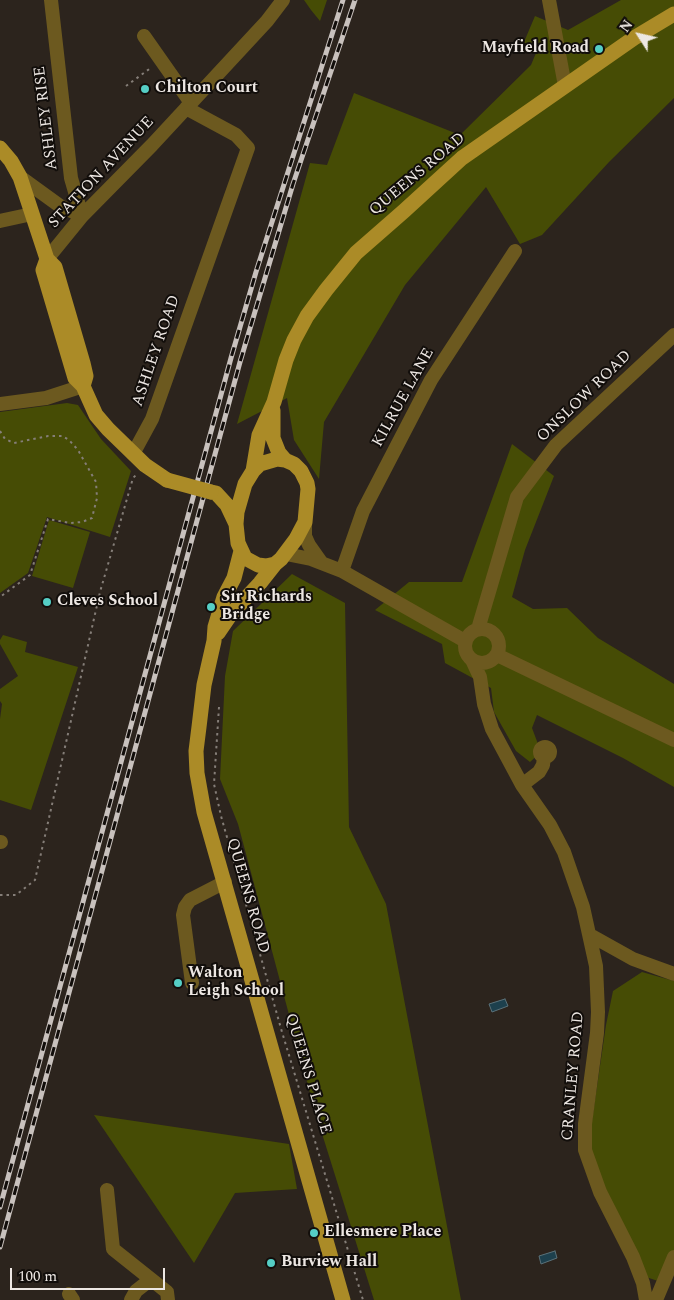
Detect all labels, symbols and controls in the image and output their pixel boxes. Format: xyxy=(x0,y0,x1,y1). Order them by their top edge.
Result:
north arrow xyxy=(614,10,664,60)
text: N xyxy=(614,15,638,37)
place label: Mayfield Road xyxy=(482,39,589,59)
marker: Mayfield Road xyxy=(593,43,605,55)
street label: ASHLEY RISE xyxy=(31,65,63,171)
place label: Chilton Court xyxy=(155,79,258,99)
marker: Chilton Court xyxy=(139,83,151,95)
street label: STATION AVENUE xyxy=(45,113,159,233)
street label: QUEENS ROAD xyxy=(366,129,470,221)
street label: ASHLEY ROAD xyxy=(129,293,185,409)
street label: KILRUE LANE xyxy=(369,345,439,451)
street label: ONSLOW ROAD xyxy=(534,347,636,447)
place label: Sir Richards Bridge xyxy=(221,588,312,626)
place label: Cleves School xyxy=(57,592,158,612)
marker: Cleves School xyxy=(41,596,53,608)
marker: Sir Richards Bridge xyxy=(205,601,217,613)
street label: QUEENS ROAD xyxy=(221,836,273,956)
place label: Walton Leigh School xyxy=(188,964,284,1002)
marker: Walton Leigh School xyxy=(172,977,184,989)
street label: CRANLEY ROAD xyxy=(559,1010,589,1142)
street label: QUEENS PLACE xyxy=(279,1011,335,1137)
place label: Ellesmere Place xyxy=(324,1223,441,1243)
marker: Ellesmere Place xyxy=(308,1227,320,1239)
place label: Burview Hall xyxy=(281,1253,377,1273)
marker: Burview Hall xyxy=(265,1257,277,1269)
scale bar xyxy=(12,1258,168,1290)
text: 100 m xyxy=(18,1265,57,1288)

